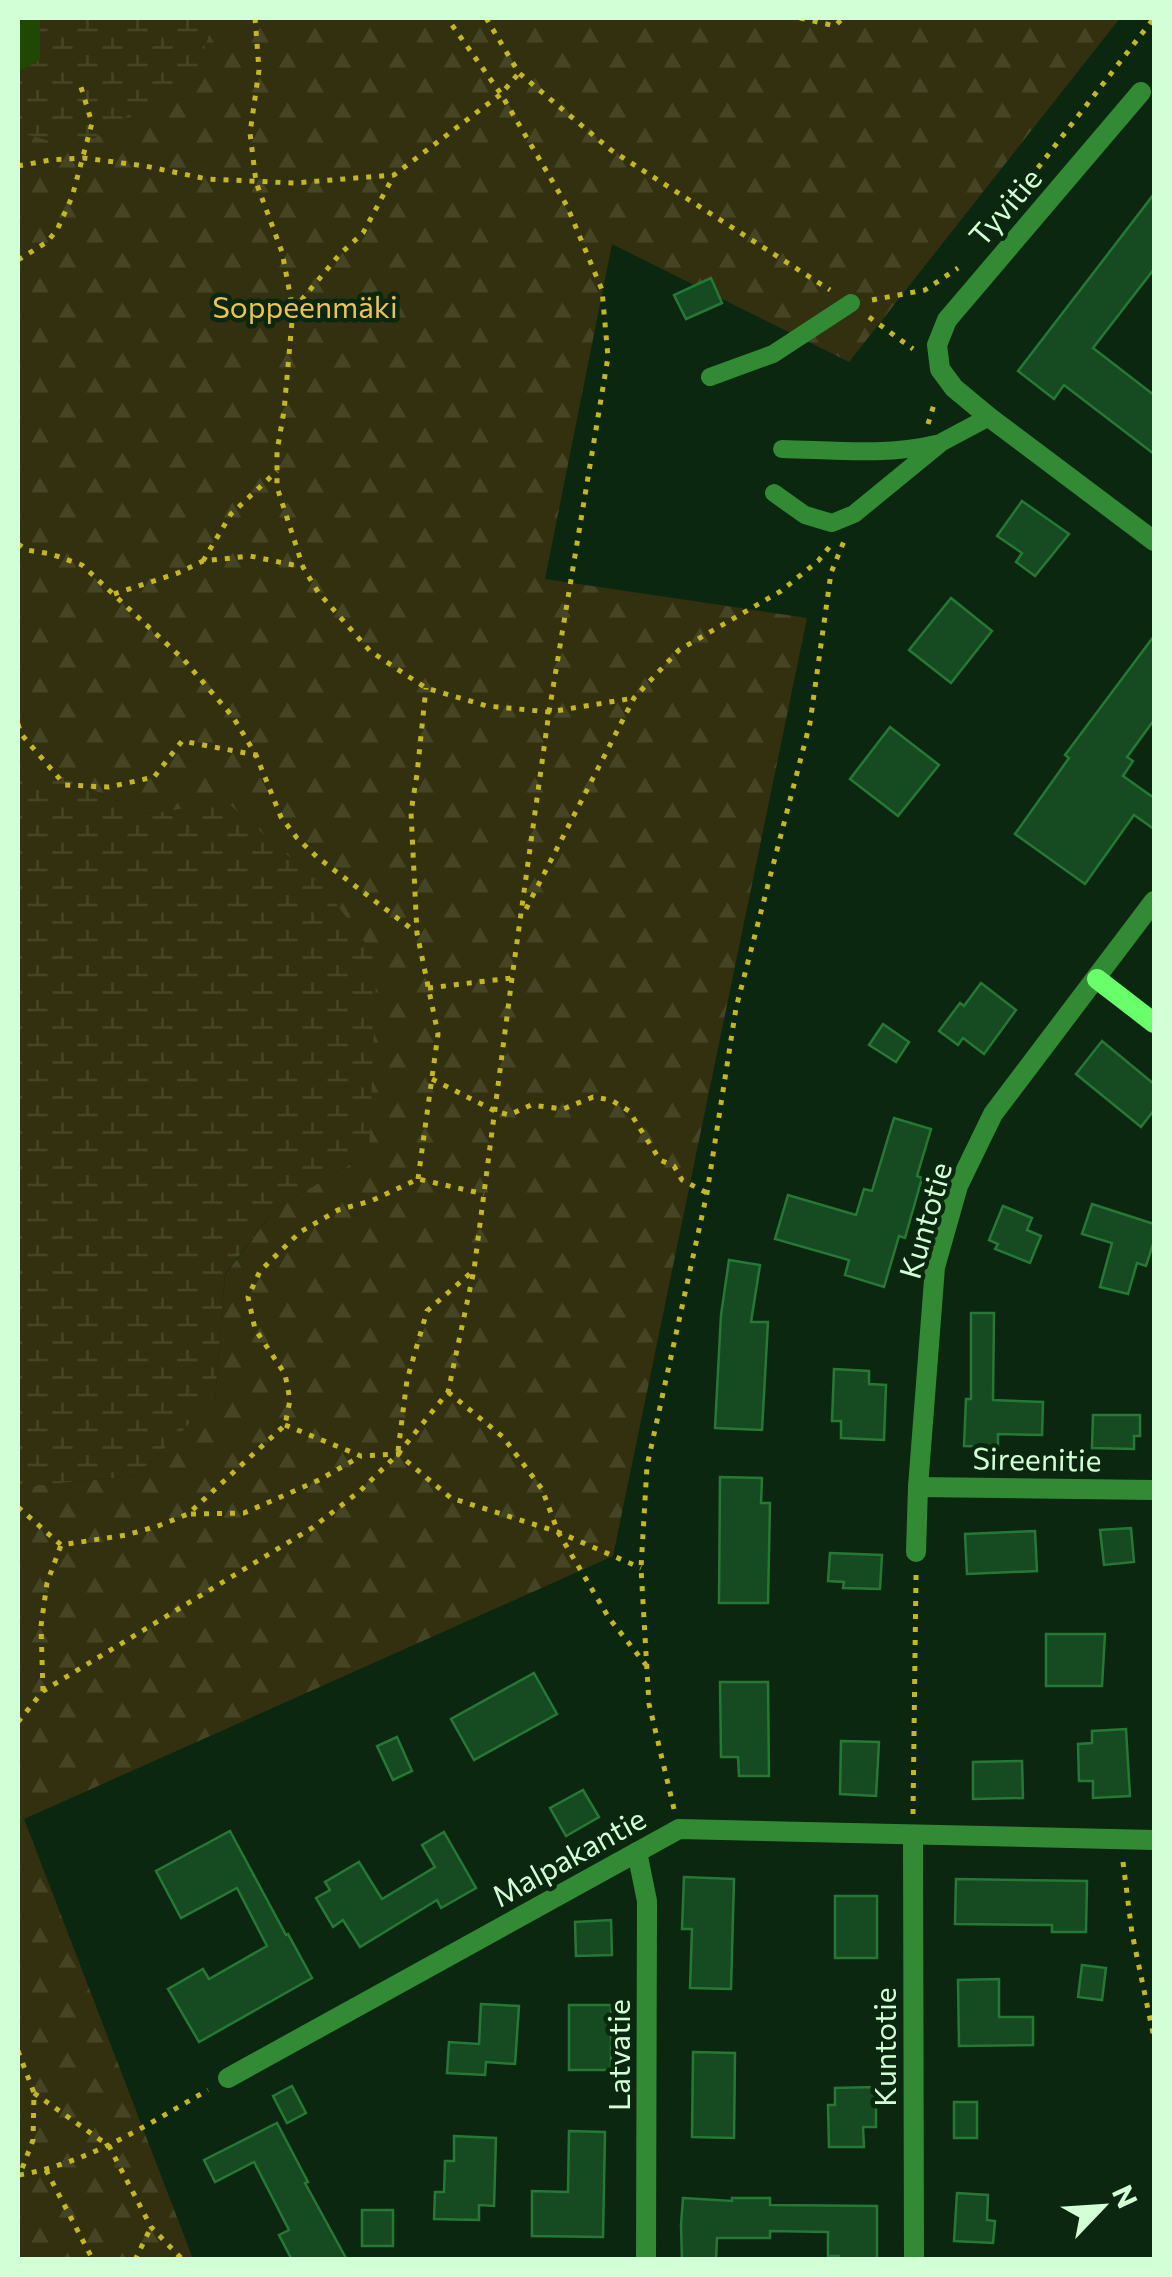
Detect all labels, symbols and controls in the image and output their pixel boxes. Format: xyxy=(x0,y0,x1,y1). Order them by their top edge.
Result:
street label: Tyvitie xyxy=(960,159,1048,253)
park label: Soppeenmäki xyxy=(212,287,398,324)
street label: Kuntotie xyxy=(890,1158,958,1282)
street label: Sireenitie xyxy=(972,1438,1102,1478)
street label: Malpakantie xyxy=(485,1799,651,1913)
street label: Kuntotie xyxy=(865,1987,902,2107)
street label: Latvatie xyxy=(599,1999,636,2111)
north arrow xyxy=(1052,2157,1152,2257)
text: N xyxy=(1106,2179,1145,2213)

